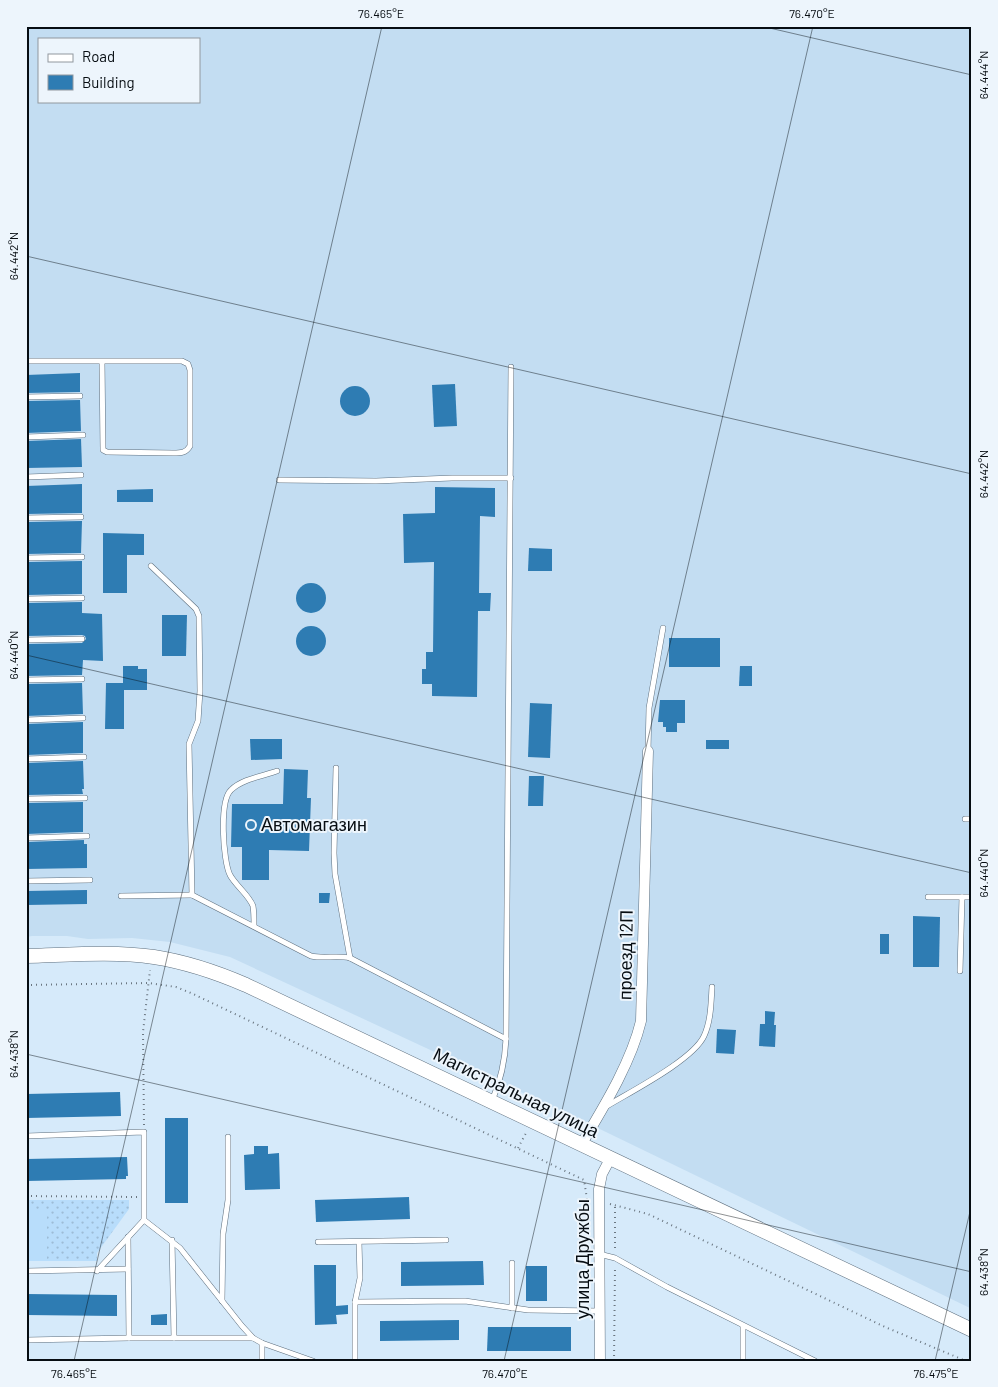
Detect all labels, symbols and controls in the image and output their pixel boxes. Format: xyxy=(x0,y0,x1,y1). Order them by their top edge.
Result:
text: 76.465°E xyxy=(358,6,404,20)
text: 76.470°E xyxy=(789,6,835,20)
legend xyxy=(38,38,200,102)
text: Road xyxy=(82,47,115,65)
text: 64.444°N xyxy=(976,51,990,99)
text: Building xyxy=(82,73,135,91)
text: 64.442°N xyxy=(6,232,20,280)
text: 64.442°N xyxy=(976,450,990,498)
text: 64.440°N xyxy=(6,631,20,679)
place label: Автомагазин xyxy=(261,813,367,835)
marker: Автомагазин xyxy=(245,819,257,831)
text: 64.440°N xyxy=(976,849,990,897)
street label: проезд 12П xyxy=(613,910,637,1000)
text: 64.438°N xyxy=(6,1030,20,1078)
street label: Магистральная улица xyxy=(430,1042,604,1142)
street label: улица Дружбы xyxy=(571,1199,593,1319)
text: 64.438°N xyxy=(976,1248,990,1296)
text: 76.465°E xyxy=(51,1366,97,1380)
text: 76.470°E xyxy=(482,1366,528,1380)
text: 76.475°E xyxy=(913,1366,959,1380)

